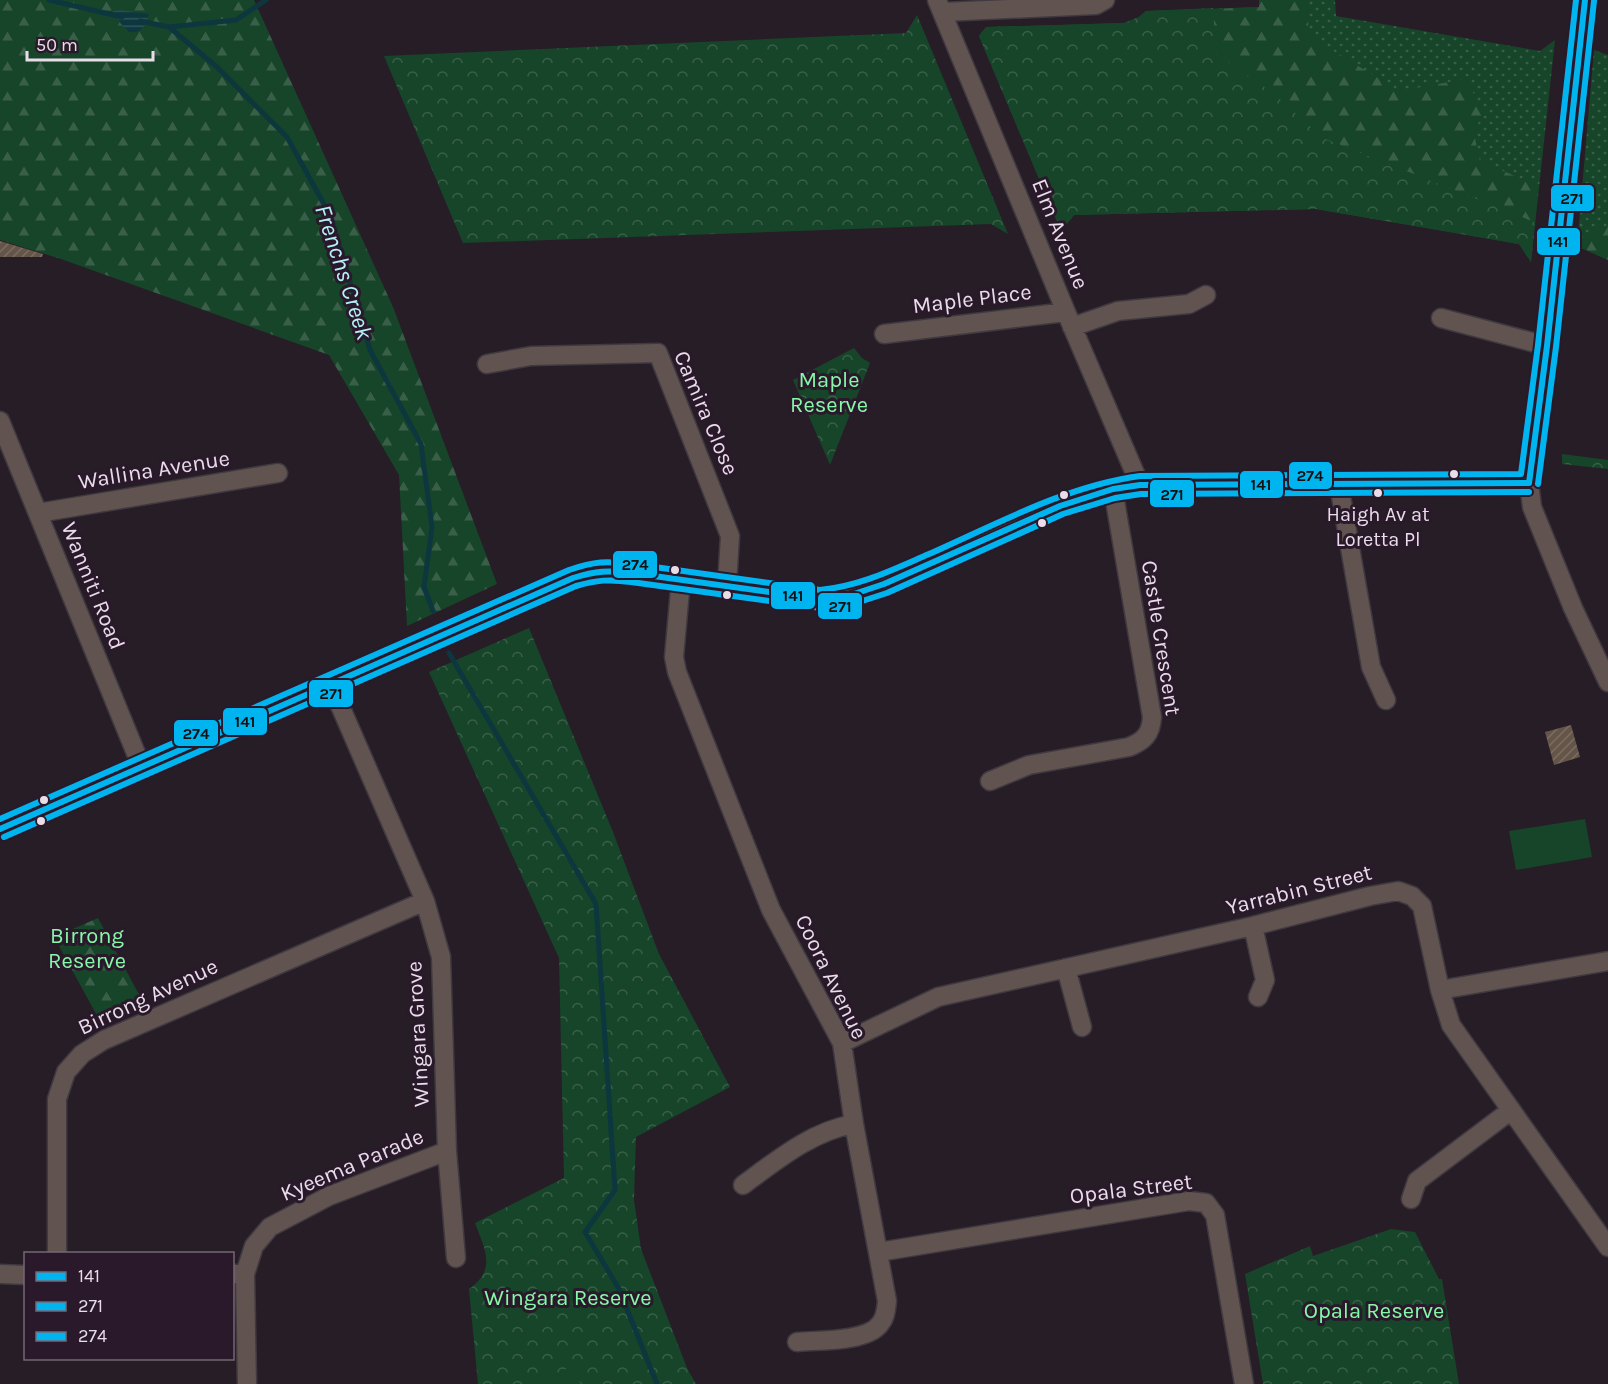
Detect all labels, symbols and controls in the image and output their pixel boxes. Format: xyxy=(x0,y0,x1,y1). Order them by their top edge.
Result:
scale bar xyxy=(27,24,153,62)
text: 50 m xyxy=(36,34,78,56)
street label: Elm Avenue xyxy=(1026,175,1094,293)
line badge: 271 xyxy=(1550,184,1595,212)
text: 271 xyxy=(1560,189,1584,208)
water label: Frenchs Creek xyxy=(309,201,379,344)
line badge: 141 xyxy=(1536,227,1581,256)
text: 141 xyxy=(1548,232,1568,251)
street label: Maple Place xyxy=(911,279,1033,319)
street label: Camira Close xyxy=(668,347,744,479)
park label: Maple Reserve xyxy=(790,367,868,418)
street label: Wallina Avenue xyxy=(76,445,232,495)
line badge: 274 xyxy=(1288,461,1333,490)
text: 274 xyxy=(1296,466,1324,485)
unlabelled marker xyxy=(1448,468,1460,480)
line badge: 141 xyxy=(1239,470,1284,499)
text: 141 xyxy=(1251,475,1271,494)
line badge: 271 xyxy=(1149,479,1195,508)
text: 271 xyxy=(1160,485,1184,504)
marker: Haigh Av at Loretta Pl xyxy=(1372,487,1384,499)
unlabelled marker xyxy=(1058,489,1070,501)
place label: Haigh Av at Loretta Pl xyxy=(1327,503,1430,551)
unlabelled marker xyxy=(1036,517,1048,529)
street label: Wanniti Road xyxy=(56,519,130,653)
line badge: 274 xyxy=(612,550,658,579)
text: 274 xyxy=(621,555,649,574)
street label: Castle Crescent xyxy=(1136,559,1186,717)
unlabelled marker xyxy=(669,564,681,576)
line badge: 141 xyxy=(770,581,816,610)
text: 141 xyxy=(783,586,803,605)
unlabelled marker xyxy=(721,589,733,601)
line badge: 271 xyxy=(817,592,863,620)
text: 271 xyxy=(828,597,852,616)
line badge: 271 xyxy=(308,679,354,708)
text: 271 xyxy=(319,684,343,703)
line badge: 141 xyxy=(222,707,268,736)
text: 141 xyxy=(235,712,255,731)
line badge: 274 xyxy=(173,719,219,747)
text: 274 xyxy=(182,724,210,743)
unlabelled marker xyxy=(38,794,50,806)
unlabelled marker xyxy=(35,815,47,827)
street label: Yarrabin Street xyxy=(1223,859,1375,921)
street label: Coora Avenue xyxy=(790,911,872,1043)
park label: Birrong Reserve xyxy=(48,923,126,974)
street label: Birrong Avenue xyxy=(74,953,222,1041)
street label: Wingara Grove xyxy=(401,961,435,1107)
street label: Kyeema Parade xyxy=(277,1123,427,1207)
street label: Opala Street xyxy=(1068,1169,1194,1209)
legend xyxy=(24,1252,234,1360)
text: 141 xyxy=(78,1265,100,1287)
park label: Wingara Reserve xyxy=(484,1285,652,1311)
text: 271 xyxy=(78,1295,103,1317)
park label: Opala Reserve xyxy=(1304,1298,1444,1324)
text: 274 xyxy=(78,1325,107,1347)

